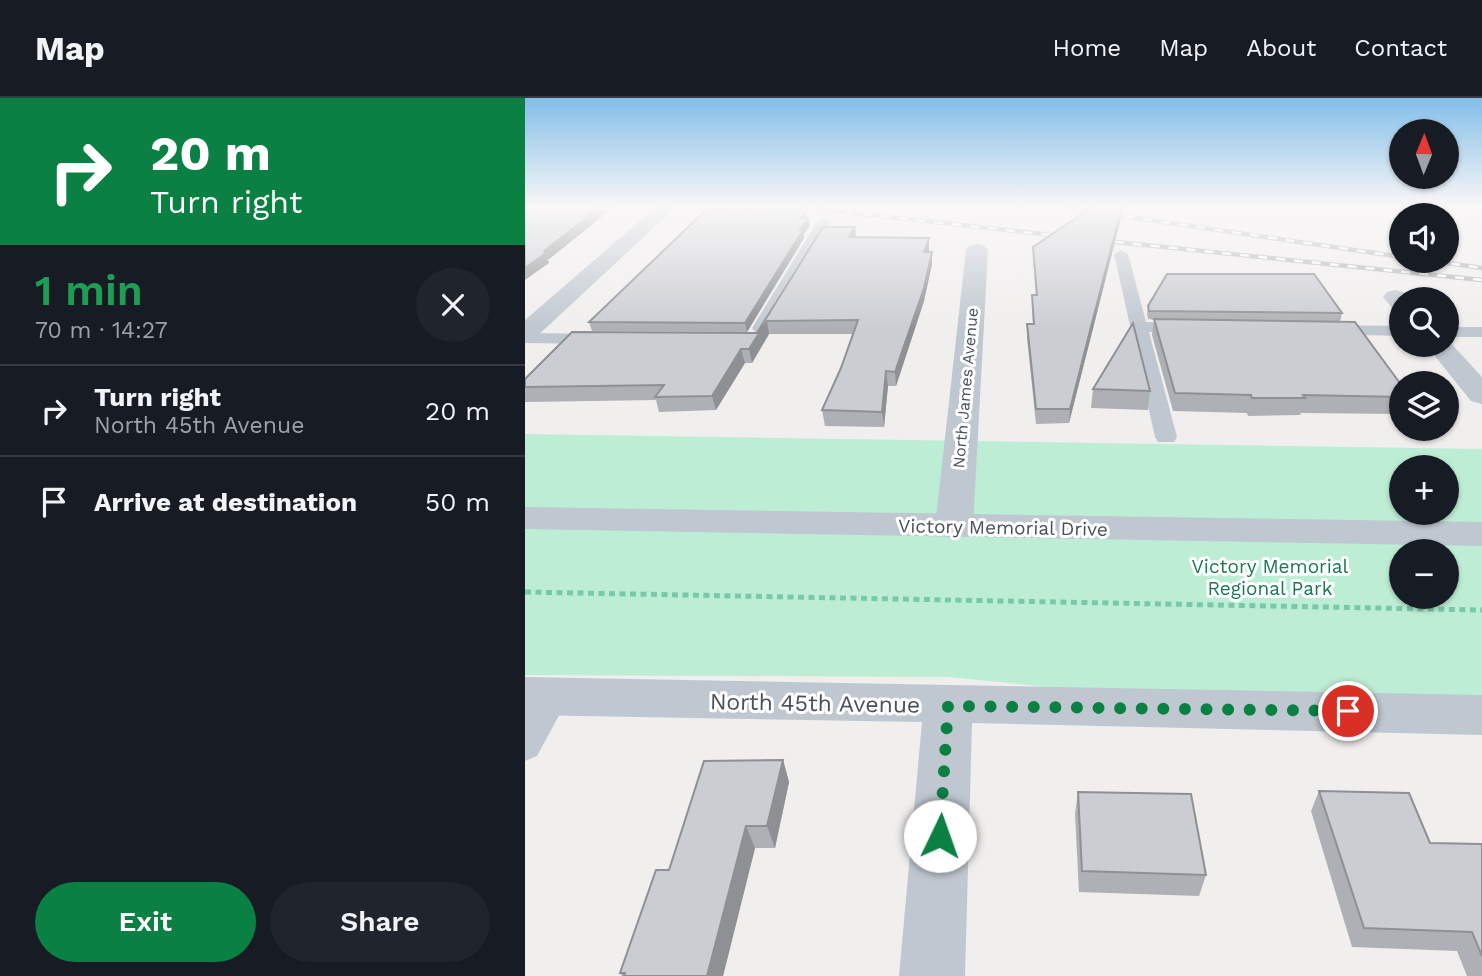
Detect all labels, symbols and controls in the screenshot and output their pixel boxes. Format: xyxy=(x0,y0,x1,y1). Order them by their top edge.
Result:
text: Map xyxy=(35,29,105,68)
text: Home xyxy=(1053,34,1121,62)
text: Map xyxy=(1159,34,1208,62)
text: About xyxy=(1246,34,1316,62)
text: Contact xyxy=(1354,34,1447,62)
north arrow xyxy=(1389,119,1459,189)
map controls xyxy=(1389,119,1459,609)
text: 20 m xyxy=(150,124,271,182)
icon: right xyxy=(35,126,126,217)
text: Turn right xyxy=(150,183,302,221)
button: sound xyxy=(1389,203,1459,273)
text: 1 min xyxy=(35,266,143,315)
button: close xyxy=(416,268,490,342)
button: search xyxy=(1389,287,1459,357)
street label: North James Avenue xyxy=(949,307,982,469)
text: 70 m · 14:27 xyxy=(35,317,168,344)
button: layers xyxy=(1389,371,1459,441)
text: Turn right xyxy=(94,382,221,412)
icon: right xyxy=(35,392,73,430)
text: 20 m xyxy=(425,396,490,426)
text: North 45th Avenue xyxy=(94,412,305,439)
button: + xyxy=(1389,455,1459,525)
icon: arrive xyxy=(35,483,73,521)
text: Arrive at destination xyxy=(94,487,357,517)
text: 50 m xyxy=(425,487,490,517)
street label: Victory Memorial Drive xyxy=(898,514,1108,541)
button: − xyxy=(1389,539,1459,609)
park label: Victory Memorial Regional Park xyxy=(1192,555,1349,600)
pin xyxy=(1318,681,1378,741)
street label: North 45th Avenue xyxy=(710,688,920,719)
icon: arrive xyxy=(1329,692,1367,730)
position arrow xyxy=(903,799,977,873)
button: Exit xyxy=(35,882,256,962)
button: Share xyxy=(270,882,490,962)

